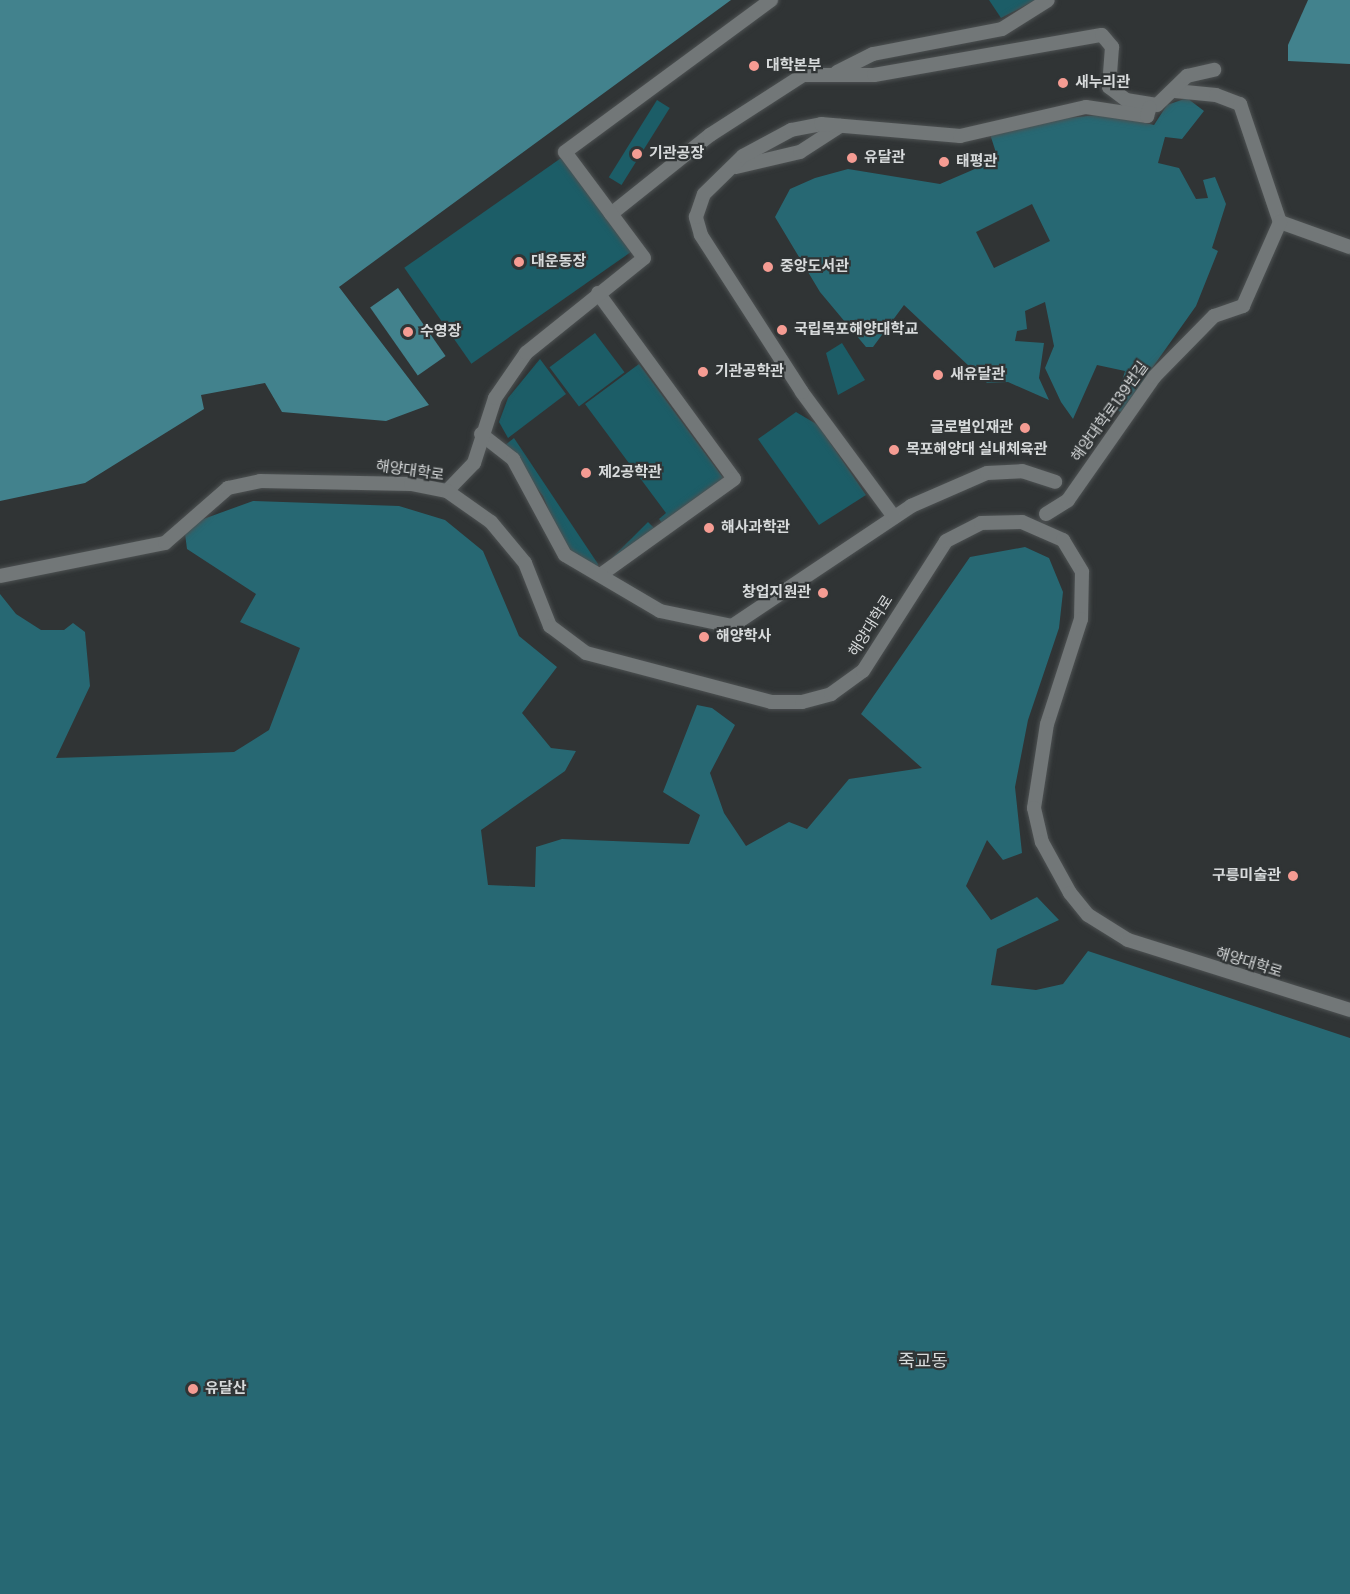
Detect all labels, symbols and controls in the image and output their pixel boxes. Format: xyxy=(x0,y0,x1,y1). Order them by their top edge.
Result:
place label: 대학본부 xyxy=(766,57,821,75)
marker: 대학본부 xyxy=(747,59,761,73)
place label: 새누리관 xyxy=(1075,74,1130,92)
marker: 새누리관 xyxy=(1056,76,1070,90)
place label: 기관공장 xyxy=(649,145,704,163)
marker: 기관공장 xyxy=(630,147,644,161)
place label: 유달관 xyxy=(864,149,905,167)
marker: 유달관 xyxy=(845,151,859,165)
place label: 태평관 xyxy=(956,153,997,171)
marker: 태평관 xyxy=(937,155,951,169)
place label: 대운동장 xyxy=(531,253,586,271)
marker: 대운동장 xyxy=(512,255,526,269)
place label: 중앙도서관 xyxy=(780,258,849,276)
marker: 중앙도서관 xyxy=(761,260,775,274)
place label: 국립목포해양대학교 xyxy=(794,321,918,339)
place label: 수영장 xyxy=(420,323,461,341)
marker: 국립목포해양대학교 xyxy=(775,323,789,337)
marker: 수영장 xyxy=(401,325,415,339)
street label: 해양대학로139번길 xyxy=(1068,359,1152,465)
place label: 기관공학관 xyxy=(715,363,784,381)
marker: 기관공학관 xyxy=(696,365,710,379)
place label: 새유달관 xyxy=(950,366,1005,384)
marker: 새유달관 xyxy=(931,368,945,382)
place label: 글로벌인재관 xyxy=(930,419,1013,437)
marker: 글로벌인재관 xyxy=(1018,421,1032,435)
place label: 목포해양대 실내체육관 xyxy=(906,441,1048,459)
marker: 목포해양대 실내체육관 xyxy=(887,443,901,457)
street label: 해양대학로 xyxy=(375,457,445,485)
place label: 제2공학관 xyxy=(598,464,662,482)
marker: 제2공학관 xyxy=(579,466,593,480)
place label: 해사과학관 xyxy=(721,519,790,537)
marker: 해사과학관 xyxy=(702,521,716,535)
place label: 창업지원관 xyxy=(742,584,811,602)
marker: 창업지원관 xyxy=(816,586,830,600)
street label: 해양대학로 xyxy=(845,592,897,660)
place label: 해양학사 xyxy=(716,628,771,646)
marker: 해양학사 xyxy=(697,630,711,644)
place label: 구릉미술관 xyxy=(1212,867,1281,885)
marker: 구릉미술관 xyxy=(1286,869,1300,883)
street label: 해양대학로 xyxy=(1213,944,1285,982)
district label: 죽교동 xyxy=(898,1350,948,1372)
place label: 유달산 xyxy=(205,1380,246,1398)
marker: 유달산 xyxy=(186,1382,200,1396)

